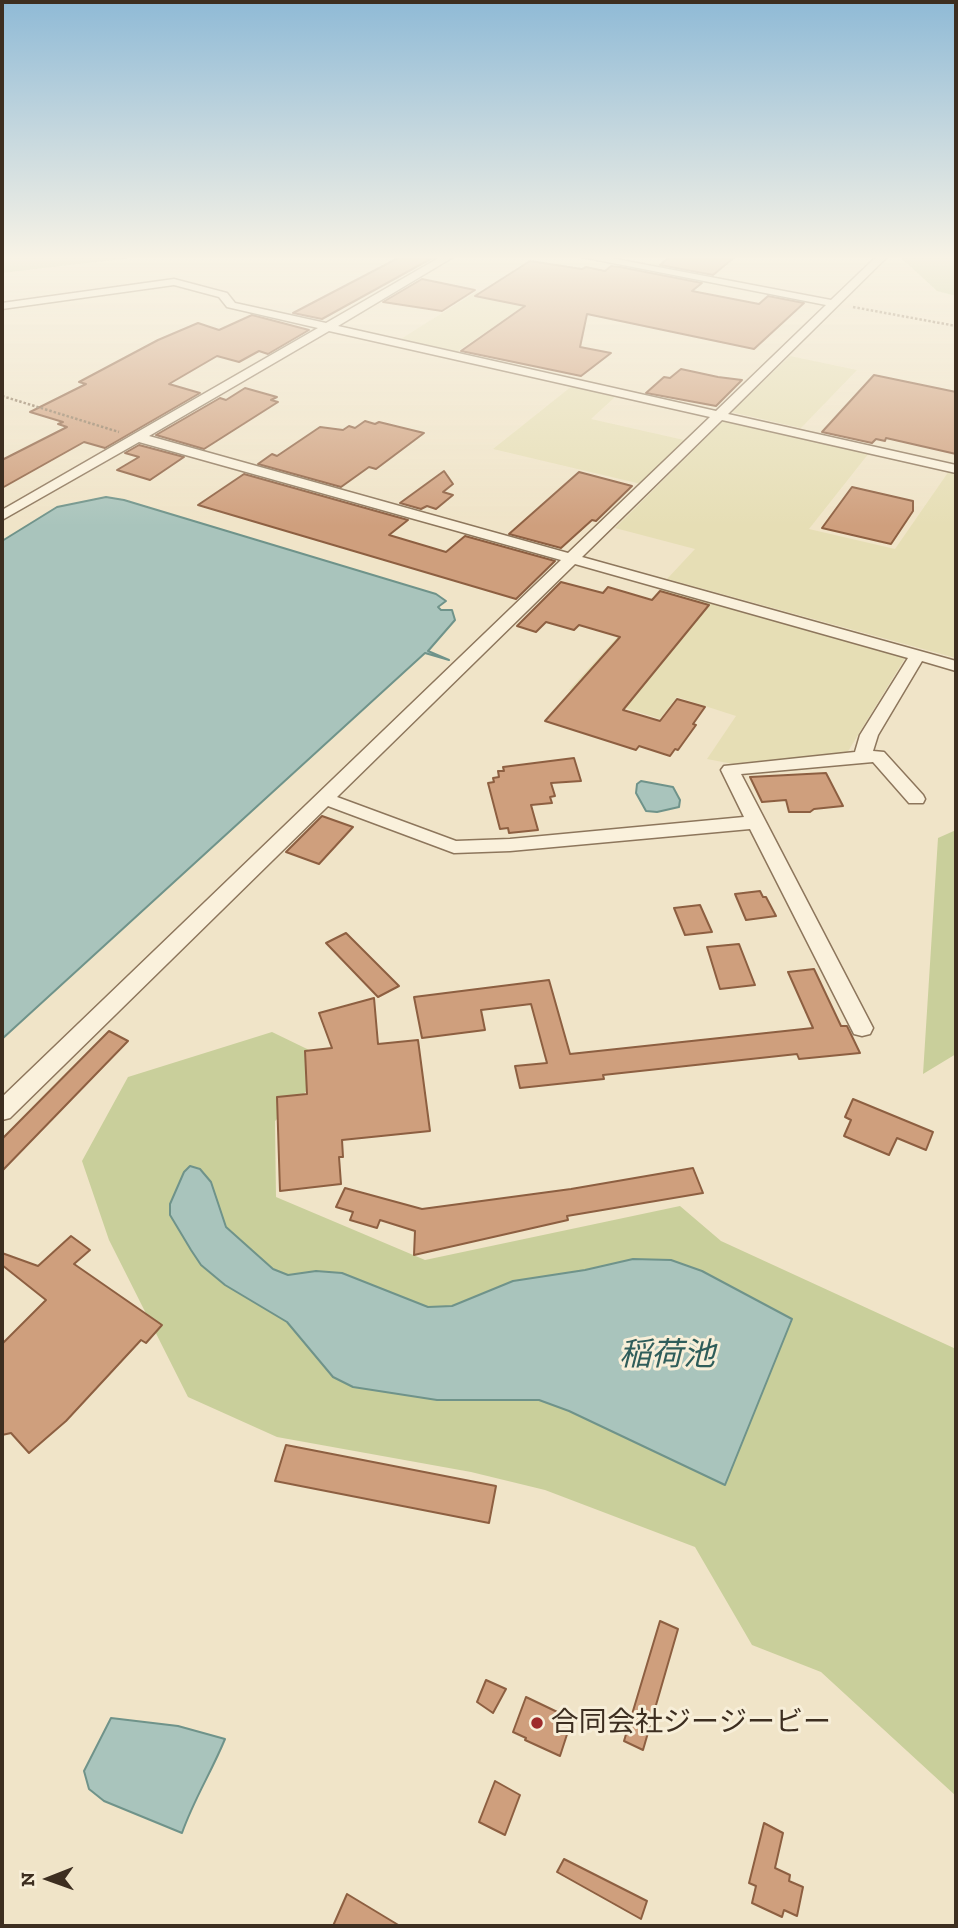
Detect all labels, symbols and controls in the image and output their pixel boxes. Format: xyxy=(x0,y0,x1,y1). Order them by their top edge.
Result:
water label: 稲荷池 xyxy=(619,1337,715,1375)
place label: 合同会社ジージービー xyxy=(551,1706,831,1740)
marker: 合同会社ジージービー xyxy=(529,1715,545,1731)
north arrow xyxy=(14,1844,84,1914)
text: N xyxy=(16,1872,39,1887)

